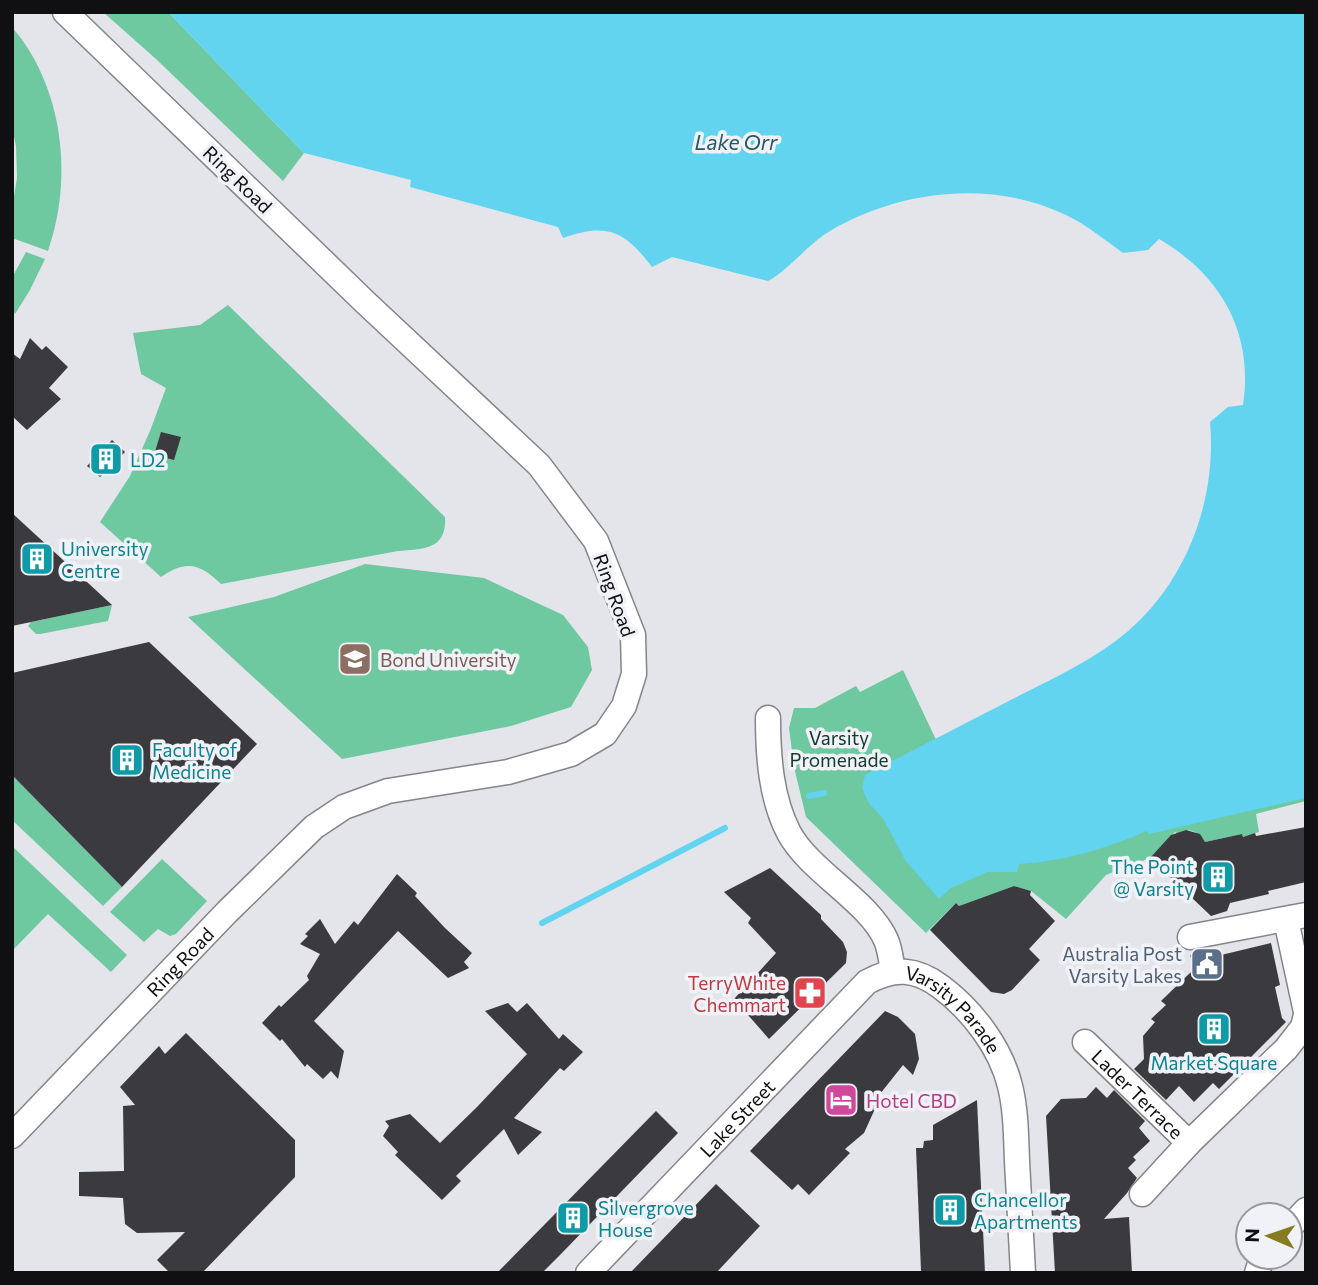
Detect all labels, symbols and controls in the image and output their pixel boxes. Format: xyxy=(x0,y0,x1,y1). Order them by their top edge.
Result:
water label: Lake Orr xyxy=(695,129,778,154)
street label: Ring Road xyxy=(199,141,277,217)
building icon: LD2 xyxy=(87,440,125,478)
place label: LD2 xyxy=(130,448,165,471)
place label: University Centre xyxy=(61,537,149,582)
building icon: University Centre xyxy=(18,540,56,578)
street label: Ring Road xyxy=(589,550,641,640)
school or university icon: Bond University xyxy=(336,640,374,678)
place label: Bond University xyxy=(380,648,517,671)
park label: Varsity Promenade xyxy=(790,726,888,771)
place label: Faculty of Medicine xyxy=(152,738,238,783)
building icon: Faculty of Medicine xyxy=(108,741,146,779)
place label: The Point @ Varsity xyxy=(1111,855,1194,900)
building icon: The Point @ Varsity xyxy=(1199,858,1237,896)
street label: Ring Road xyxy=(141,922,218,1001)
place label: Australia Post Varsity Lakes xyxy=(1062,942,1182,987)
public building icon: Australia Post Varsity Lakes xyxy=(1188,945,1226,983)
street label: Varsity Parade xyxy=(904,960,1007,1057)
place label: TerryWhite Chemmart xyxy=(687,971,786,1016)
pharmacy icon: TerryWhite Chemmart xyxy=(791,974,829,1012)
building icon: Market Square xyxy=(1195,1010,1233,1048)
street label: Lader Terrace xyxy=(1088,1044,1188,1143)
place label: Market Square xyxy=(1151,1051,1277,1074)
street label: Lake Street xyxy=(695,1074,779,1161)
hotel icon: Hotel CBD xyxy=(822,1081,860,1119)
place label: Hotel CBD xyxy=(866,1089,957,1112)
place label: Chancellor Apartments xyxy=(974,1188,1078,1233)
building icon: Chancellor Apartments xyxy=(931,1191,969,1229)
place label: Silvergrove House xyxy=(598,1196,694,1241)
building icon: Silvergrove House xyxy=(554,1199,592,1237)
north arrow xyxy=(1234,1201,1304,1271)
text: N xyxy=(1240,1228,1263,1243)

